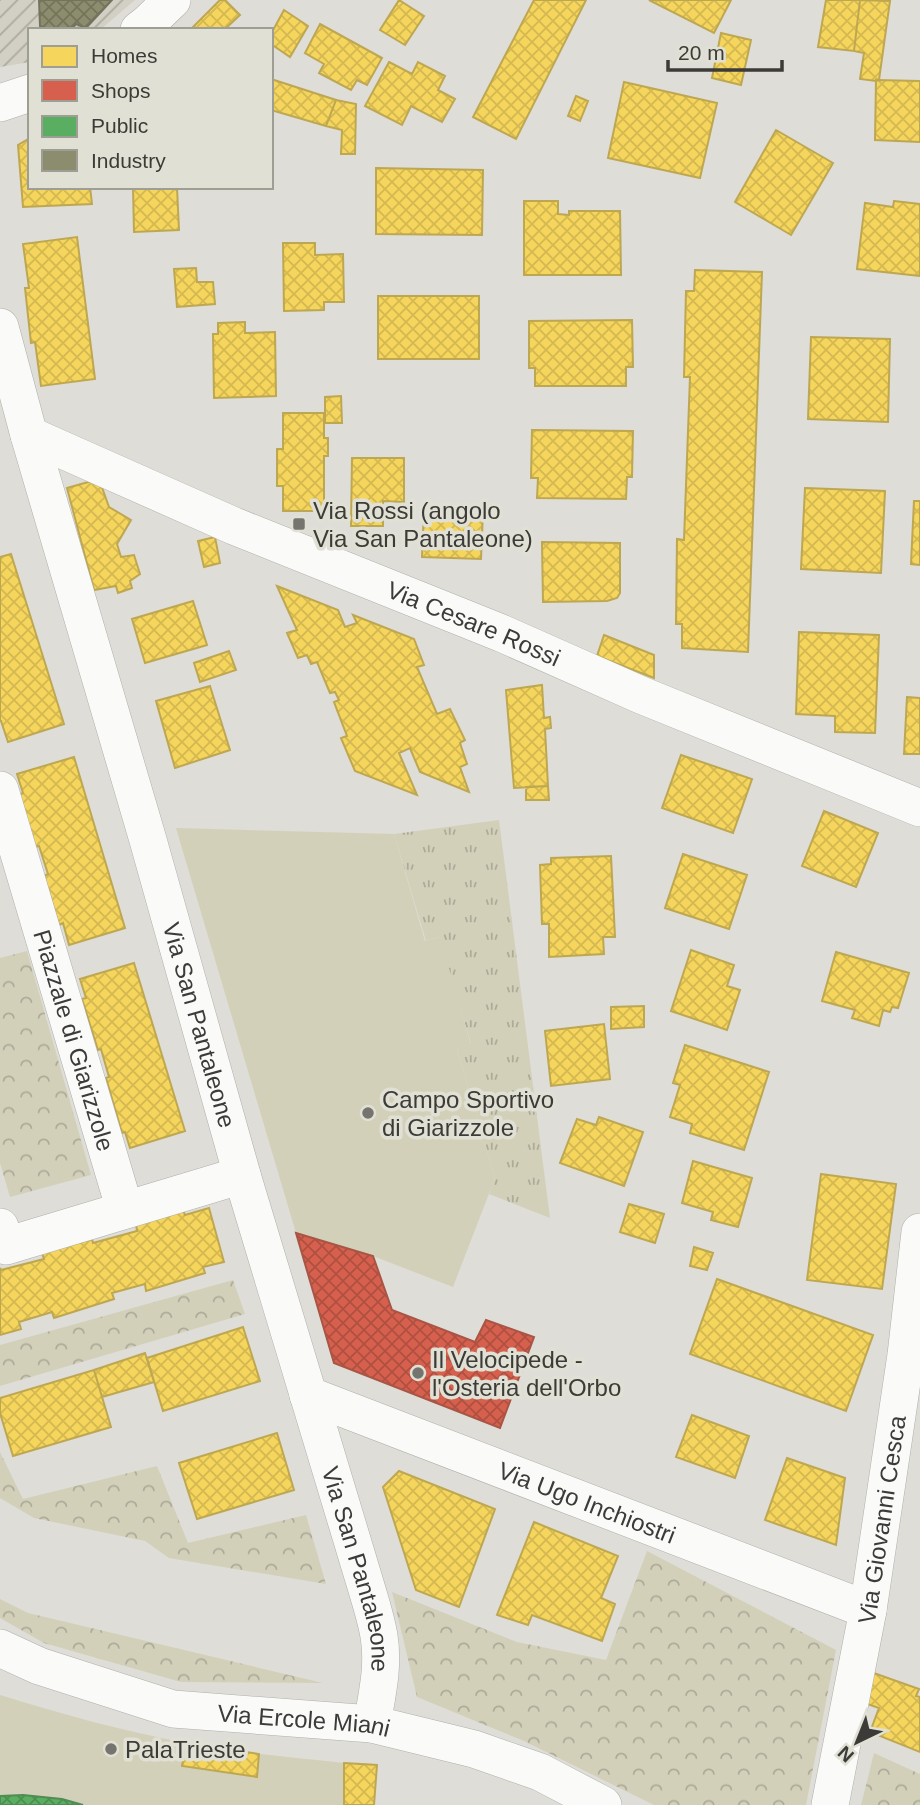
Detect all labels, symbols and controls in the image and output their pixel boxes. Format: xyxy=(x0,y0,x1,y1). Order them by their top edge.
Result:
legend xyxy=(28,28,273,189)
scale bar xyxy=(668,28,782,72)
text: 20 m xyxy=(678,41,725,64)
text: Homes xyxy=(91,44,158,67)
text: Shops xyxy=(91,79,151,102)
text: Public xyxy=(91,114,148,137)
text: Industry xyxy=(91,149,166,172)
place label: Via Rossi (angolo Via San Pantaleone) xyxy=(313,497,533,552)
marker: Via Rossi (angolo Via San Pantaleone) xyxy=(291,516,307,532)
street label: Via Cesare Rossi xyxy=(383,575,565,671)
street label: Via San Pantaleone xyxy=(158,919,242,1131)
street label: Piazzale di Giarizzole xyxy=(29,926,120,1154)
place label: Campo Sportivo di Giarizzole xyxy=(382,1086,554,1141)
marker: Campo Sportivo di Giarizzole xyxy=(360,1105,376,1121)
place label: Il Velocipede - l'Osteria dell'Orbo xyxy=(432,1346,621,1401)
marker: Il Velocipede - l'Osteria dell'Orbo xyxy=(410,1365,426,1381)
street label: Via Giovanni Cesca xyxy=(852,1413,910,1626)
street label: Via Ugo Inchiostri xyxy=(495,1456,680,1548)
street label: Via San Pantaleone xyxy=(317,1463,394,1673)
street label: Via Ercole Miani xyxy=(217,1699,393,1741)
north arrow xyxy=(822,1707,892,1777)
place label: PalaTrieste xyxy=(125,1736,246,1763)
marker: PalaTrieste xyxy=(103,1741,119,1757)
text: N xyxy=(834,1742,858,1766)

